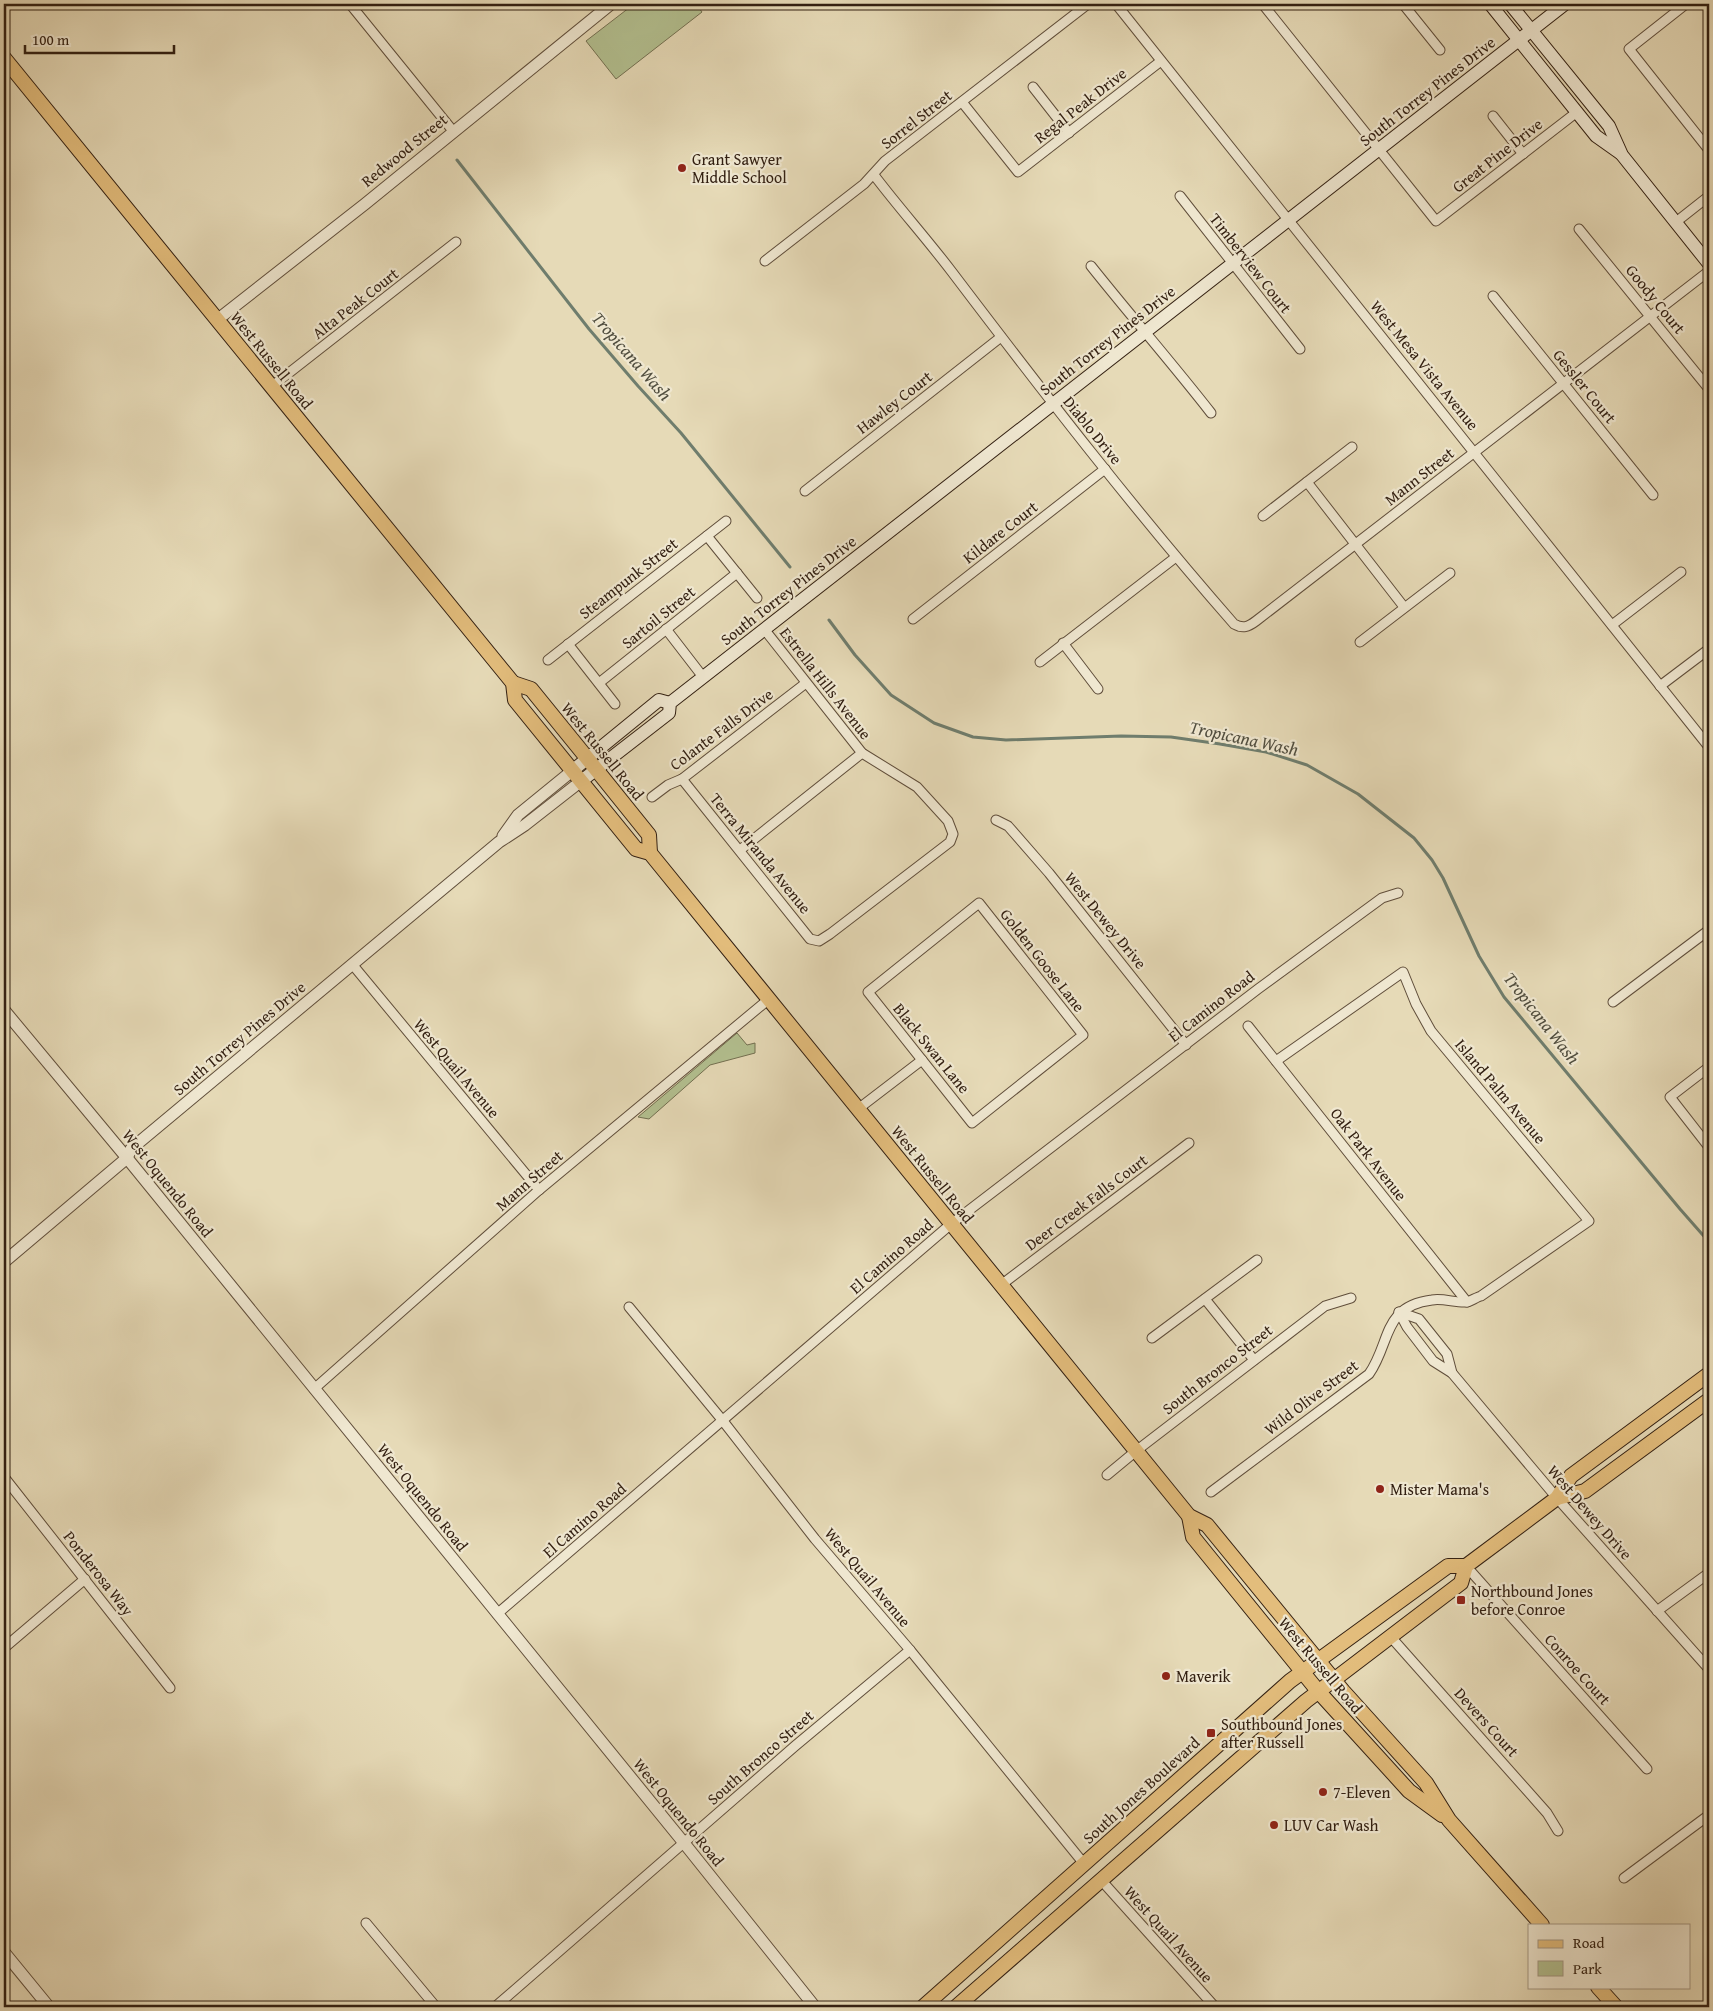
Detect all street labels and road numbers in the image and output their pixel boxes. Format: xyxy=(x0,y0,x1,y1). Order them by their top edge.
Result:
street label: South Torrey Pines Drive xyxy=(1354,30,1500,152)
street label: Regal Peak Drive xyxy=(1029,61,1131,149)
street label: Sorrel Street xyxy=(875,83,957,155)
street label: Redwood Street xyxy=(356,107,453,192)
street label: Great Pine Drive xyxy=(1447,112,1547,198)
street label: Timberview Court xyxy=(1204,208,1298,319)
street label: Goody Court xyxy=(1620,259,1692,339)
street label: Alta Peak Court xyxy=(307,261,404,344)
street label: South Torrey Pines Drive xyxy=(1034,279,1180,401)
street label: West Mesa Vista Avenue xyxy=(1365,295,1485,435)
street label: West Russell Road xyxy=(225,306,319,415)
street label: Gessler Court xyxy=(1548,344,1623,429)
street label: Hawley Court xyxy=(851,364,937,439)
street label: Diablo Drive xyxy=(1058,391,1128,469)
street label: Mann Street xyxy=(1379,441,1459,511)
street label: Kildare Court xyxy=(957,495,1043,569)
street label: South Torrey Pines Drive xyxy=(715,529,861,651)
street label: Steampunk Street xyxy=(573,531,683,624)
street label: Sartoil Street xyxy=(616,580,700,654)
street label: Estrella Hills Avenue xyxy=(774,622,878,744)
street label: Colante Falls Drive xyxy=(664,682,778,776)
street label: West Russell Road xyxy=(556,697,650,806)
street label: Terra Miranda Avenue xyxy=(705,787,817,919)
street label: West Dewey Drive xyxy=(1059,866,1153,974)
street label: Golden Goose Lane xyxy=(995,903,1091,1017)
street label: El Camino Road xyxy=(1163,964,1260,1047)
street label: South Torrey Pines Drive xyxy=(167,975,311,1101)
street label: Black Swan Lane xyxy=(888,998,976,1098)
street label: West Quail Avenue xyxy=(408,1013,506,1123)
street label: Island Palm Avenue xyxy=(1450,1033,1552,1149)
street label: Oak Park Avenue xyxy=(1325,1102,1413,1206)
street label: West Russell Road xyxy=(886,1120,980,1229)
street label: West Oquendo Road xyxy=(117,1124,219,1243)
street label: Mann Street xyxy=(490,1144,568,1216)
street label: Deer Creek Falls Court xyxy=(1020,1148,1153,1256)
street label: El Camino Road xyxy=(844,1213,938,1299)
street label: South Bronco Street xyxy=(1157,1318,1278,1420)
street label: Wild Olive Street xyxy=(1259,1353,1363,1440)
street label: West Oquendo Road xyxy=(372,1438,474,1557)
street label: West Dewey Drive xyxy=(1542,1459,1638,1565)
street label: El Camino Road xyxy=(537,1477,631,1563)
street label: West Quail Avenue xyxy=(819,1522,917,1632)
street label: Ponderosa Way xyxy=(58,1525,140,1621)
street label: West Russell Road xyxy=(1273,1611,1369,1719)
street label: Conroe Court xyxy=(1539,1628,1617,1710)
street label: Devers Court xyxy=(1449,1682,1525,1762)
street label: South Bronco Street xyxy=(701,1704,819,1810)
street label: South Jones Boulevard xyxy=(1077,1730,1205,1849)
street label: West Oquendo Road xyxy=(628,1753,730,1872)
street label: West Quail Avenue xyxy=(1119,1880,1219,1988)

